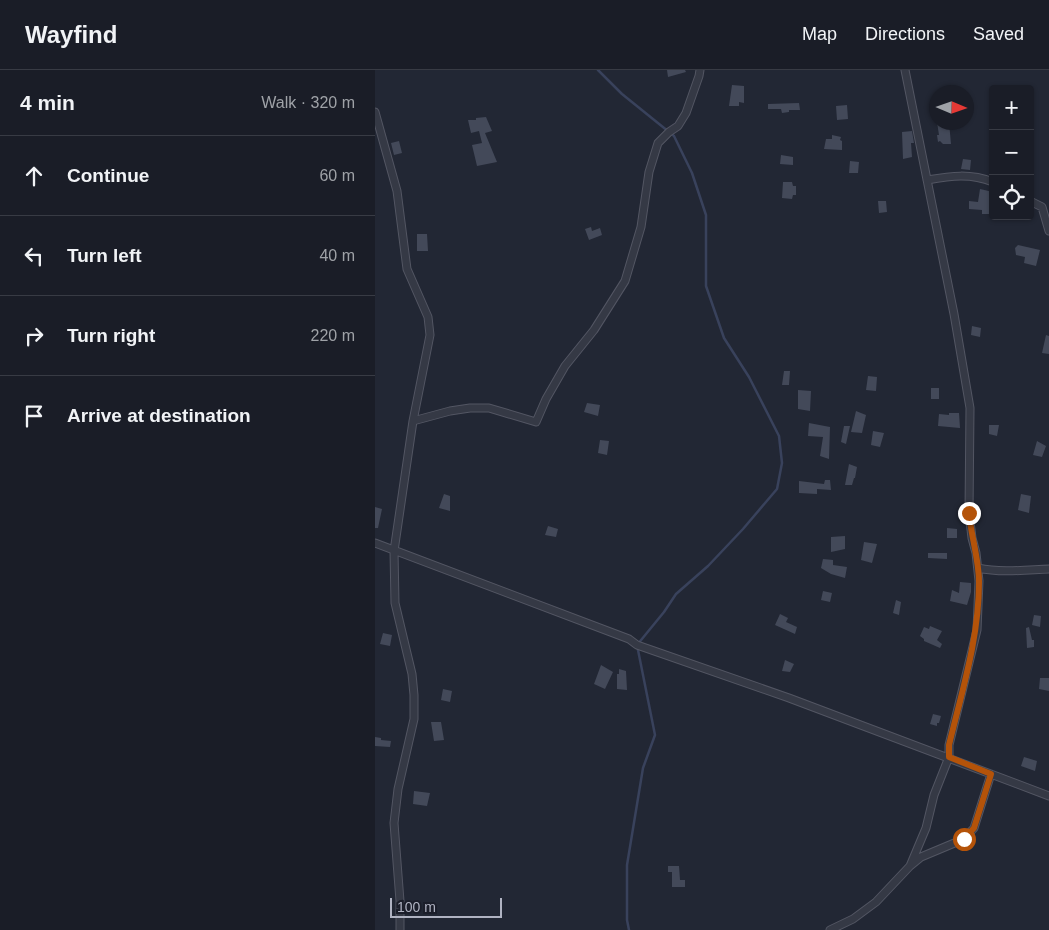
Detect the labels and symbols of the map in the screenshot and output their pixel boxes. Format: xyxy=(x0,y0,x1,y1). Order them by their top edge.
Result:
north arrow xyxy=(929,85,974,130)
route end xyxy=(958,502,981,525)
route start xyxy=(953,828,976,851)
scale bar xyxy=(390,895,503,918)

